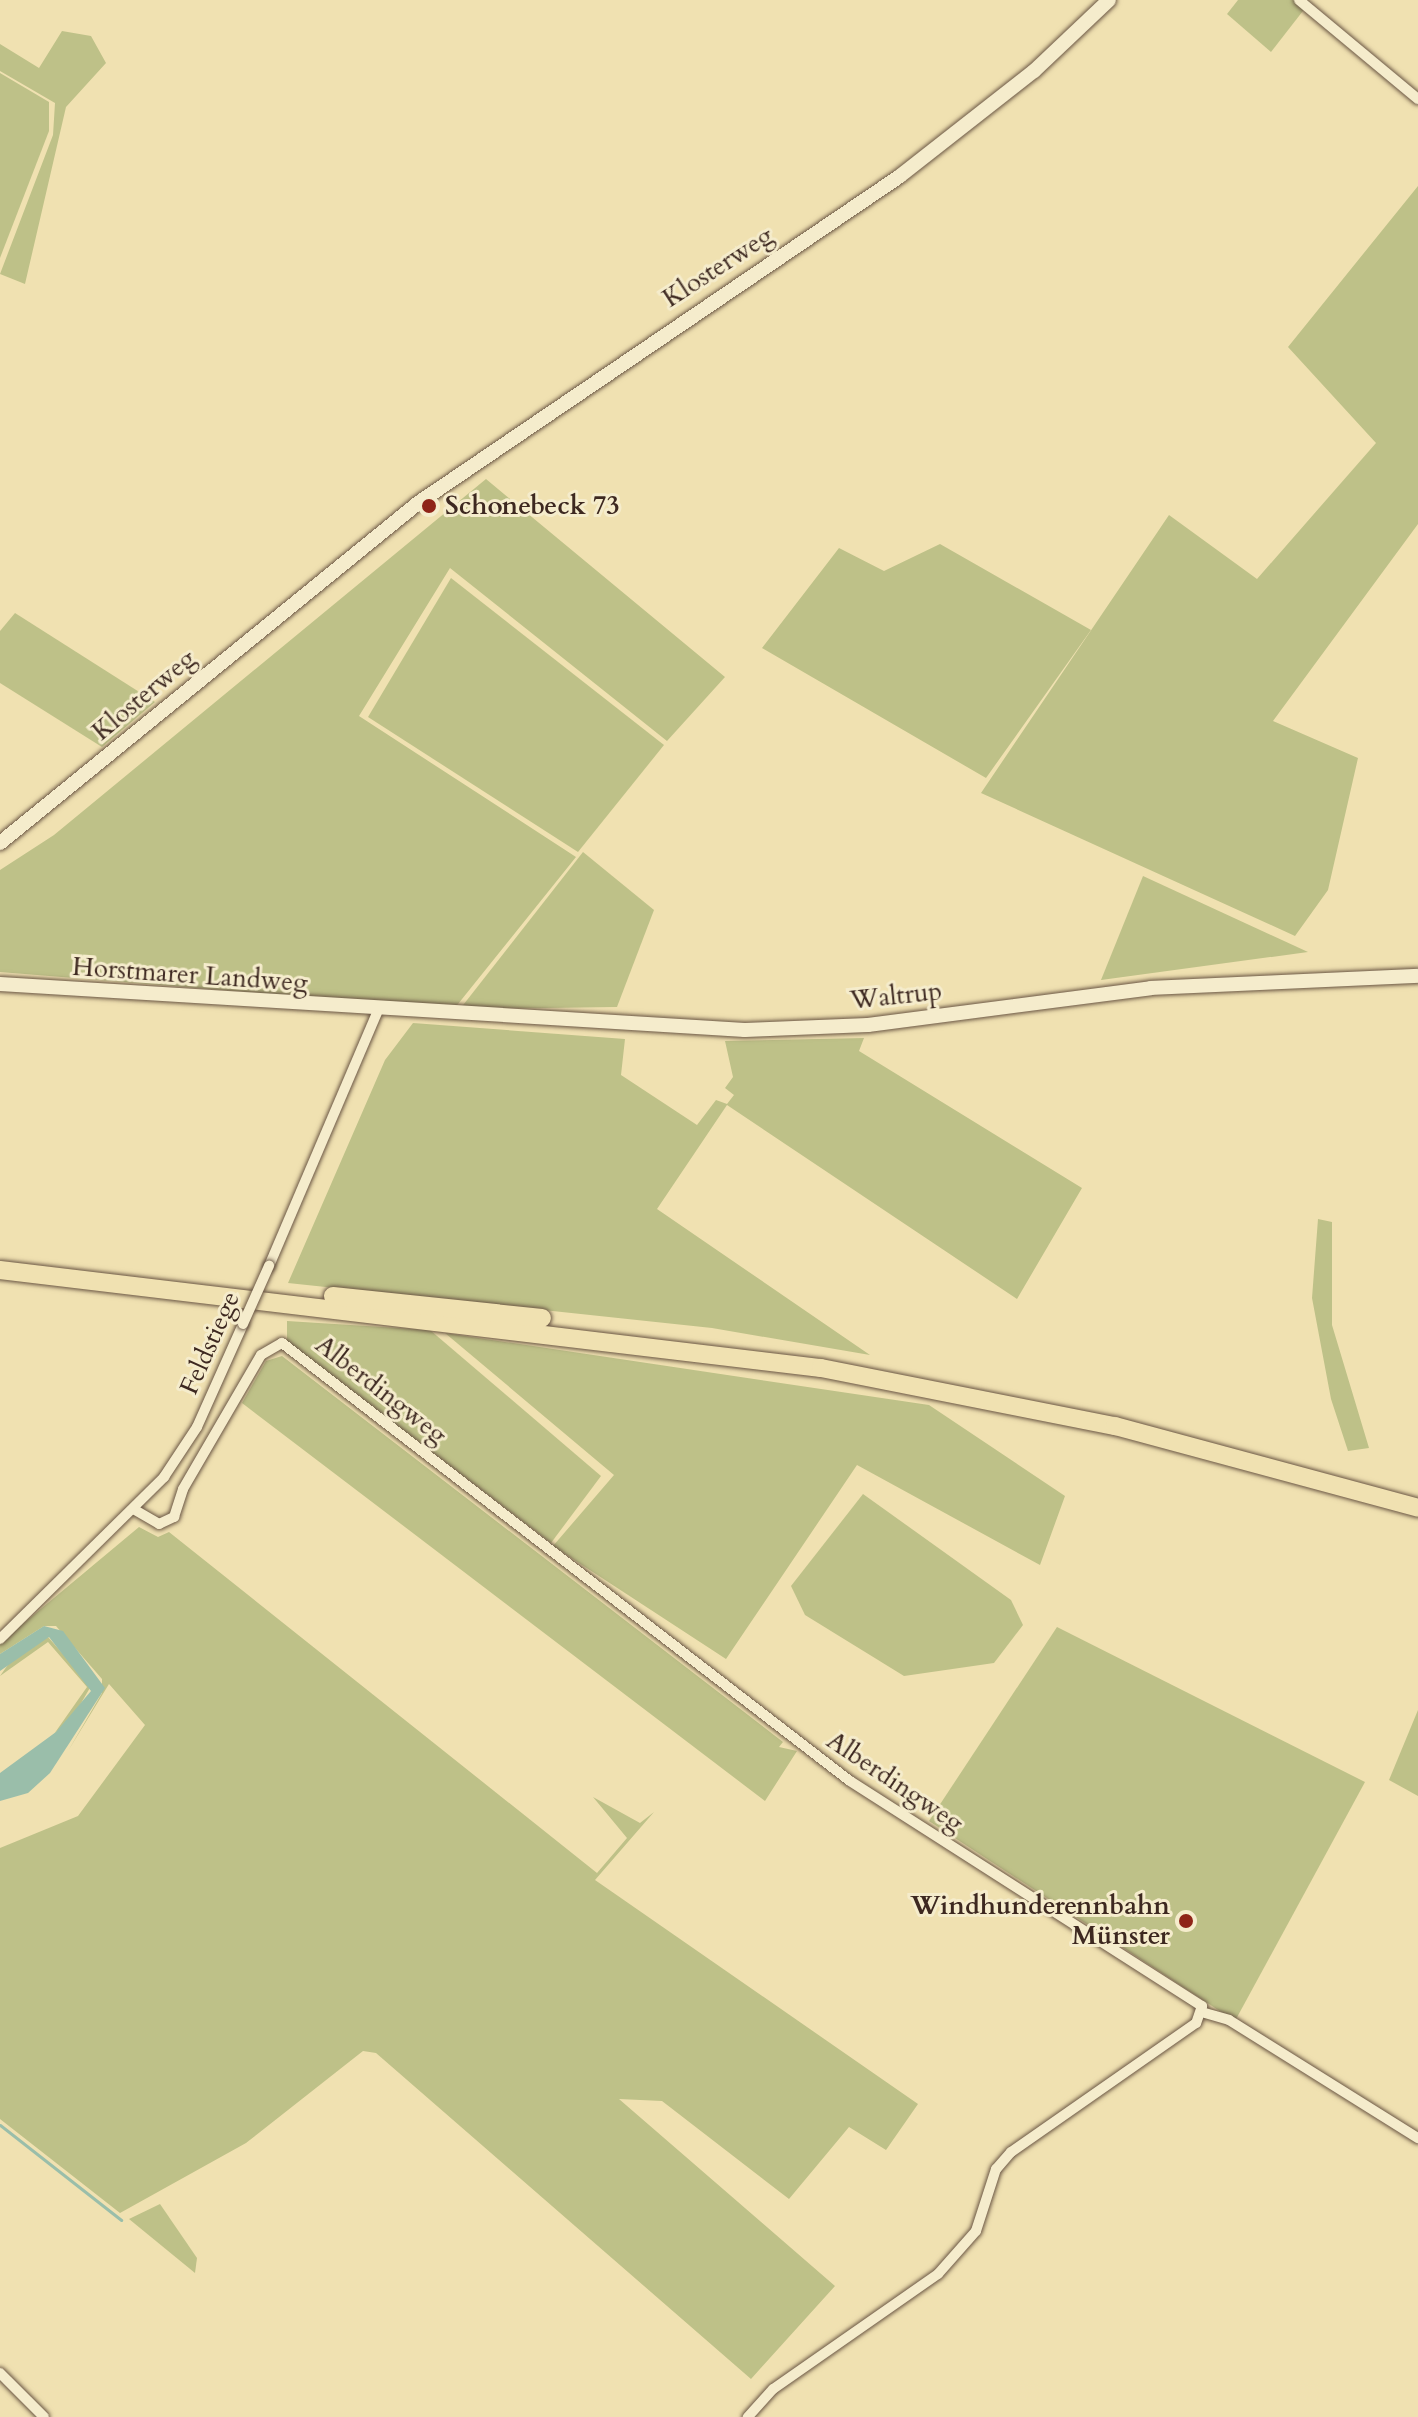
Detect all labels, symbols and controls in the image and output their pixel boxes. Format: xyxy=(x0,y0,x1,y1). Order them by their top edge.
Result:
street label: Klosterweg xyxy=(657,220,779,314)
place label: Schonebeck 73 xyxy=(445,490,620,522)
marker: Schonebeck 73 xyxy=(420,497,438,515)
street label: Klosterweg xyxy=(86,643,202,747)
street label: Horstmarer Landweg xyxy=(71,951,309,999)
street label: Waltrup xyxy=(848,976,944,1016)
street label: Feldstiege xyxy=(173,1287,247,1399)
street label: Alberdingweg xyxy=(309,1329,453,1451)
street label: Alberdingweg xyxy=(821,1725,969,1839)
place label: Windhunderennbahn Münster xyxy=(910,1890,1170,1952)
marker: Windhunderennbahn Münster xyxy=(1177,1912,1195,1930)

